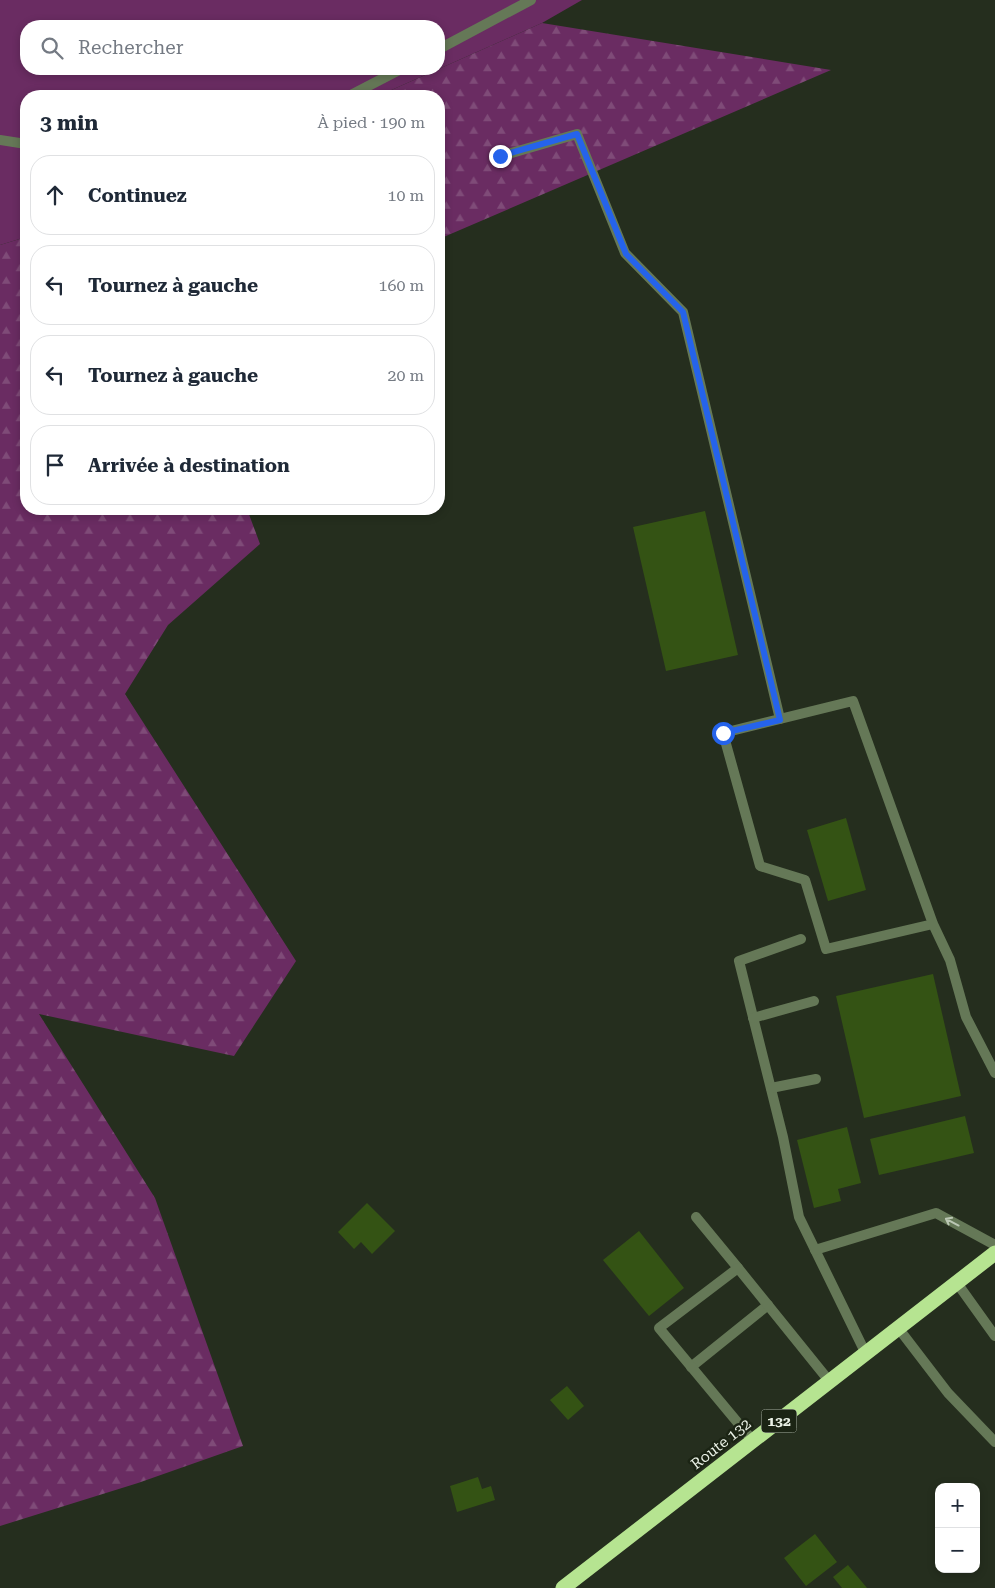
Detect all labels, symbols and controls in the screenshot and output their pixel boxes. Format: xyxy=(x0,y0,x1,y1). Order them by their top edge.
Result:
search box xyxy=(20,20,445,75)
icon: search xyxy=(38,34,66,62)
text: Rechercher xyxy=(78,36,184,59)
text: 3 min xyxy=(40,111,98,135)
text: À pied · 190 m xyxy=(317,113,425,132)
route end xyxy=(489,145,512,168)
icon: ahead xyxy=(41,181,69,209)
text: Continuez xyxy=(88,184,187,207)
text: 10 m xyxy=(387,186,424,205)
icon: left xyxy=(41,271,69,299)
text: Tournez à gauche xyxy=(88,274,258,297)
text: 160 m xyxy=(378,276,424,295)
icon: left xyxy=(41,361,69,389)
text: Tournez à gauche xyxy=(88,364,258,387)
text: 20 m xyxy=(387,366,424,385)
icon: arrive xyxy=(41,451,69,479)
text: Arrivée à destination xyxy=(88,454,290,477)
route start xyxy=(712,722,735,745)
one-way arrow xyxy=(945,1217,960,1226)
road number: 132 xyxy=(762,1410,796,1432)
street label: Route 132 xyxy=(687,1415,755,1473)
map controls xyxy=(935,1483,980,1573)
button: + xyxy=(935,1483,980,1528)
button: − xyxy=(935,1528,980,1573)

